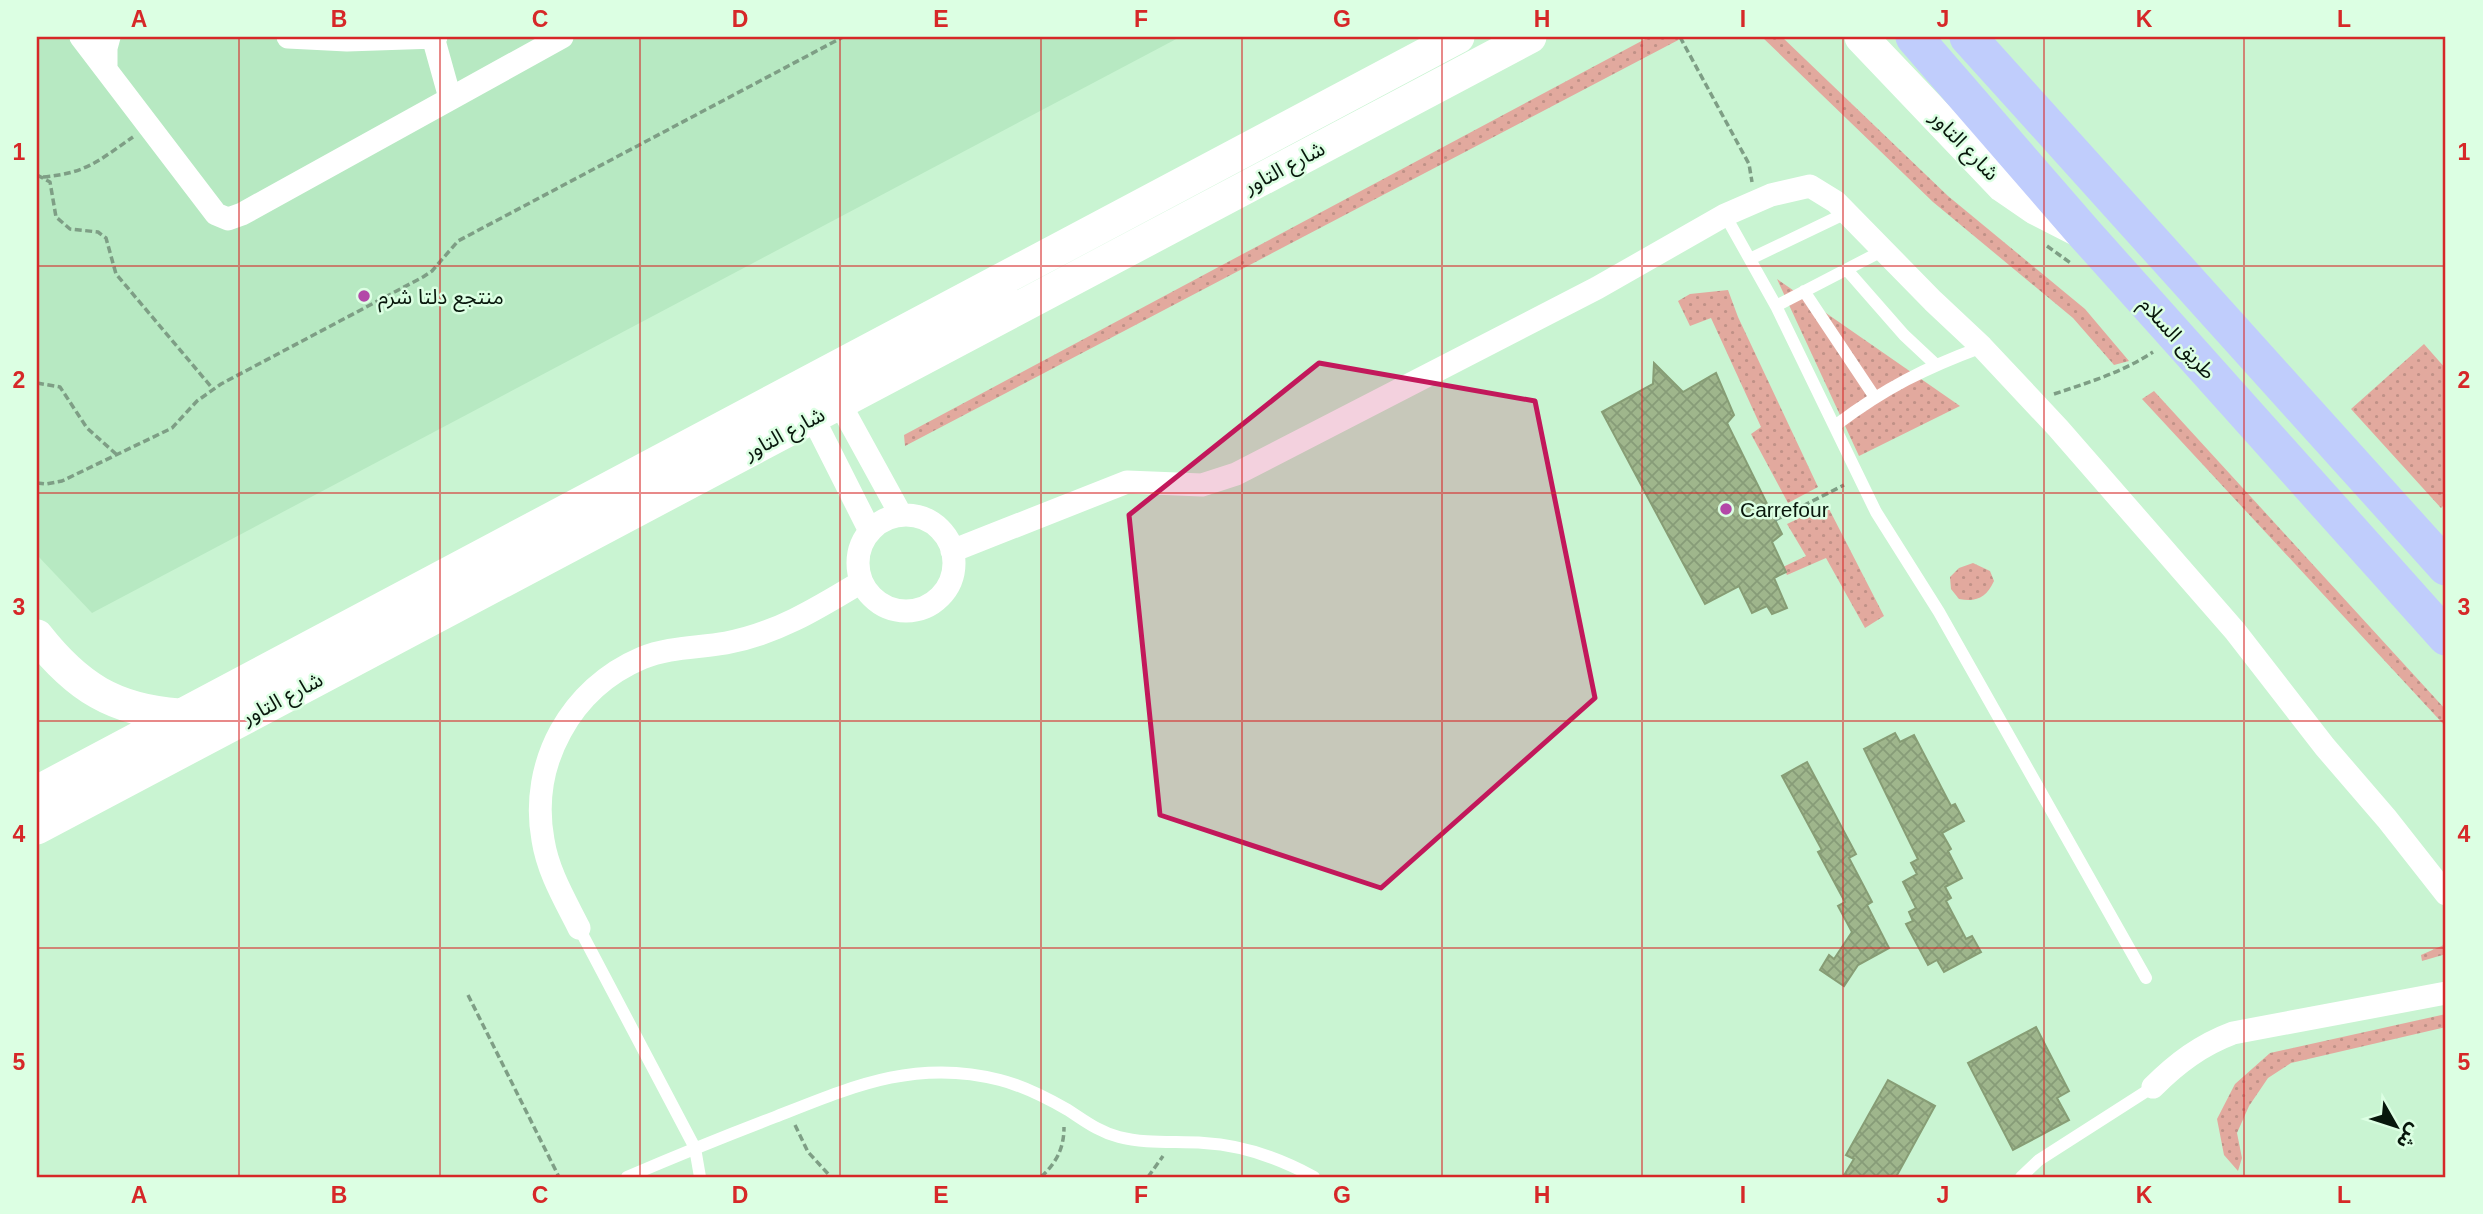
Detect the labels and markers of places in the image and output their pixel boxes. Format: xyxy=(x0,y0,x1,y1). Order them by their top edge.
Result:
place label: منتجع دلتا شرم xyxy=(378,285,504,313)
marker: منتجع دلتا شرم xyxy=(356,288,372,304)
place label: Carrefour xyxy=(1740,498,1829,521)
marker: Carrefour xyxy=(1718,501,1734,517)

